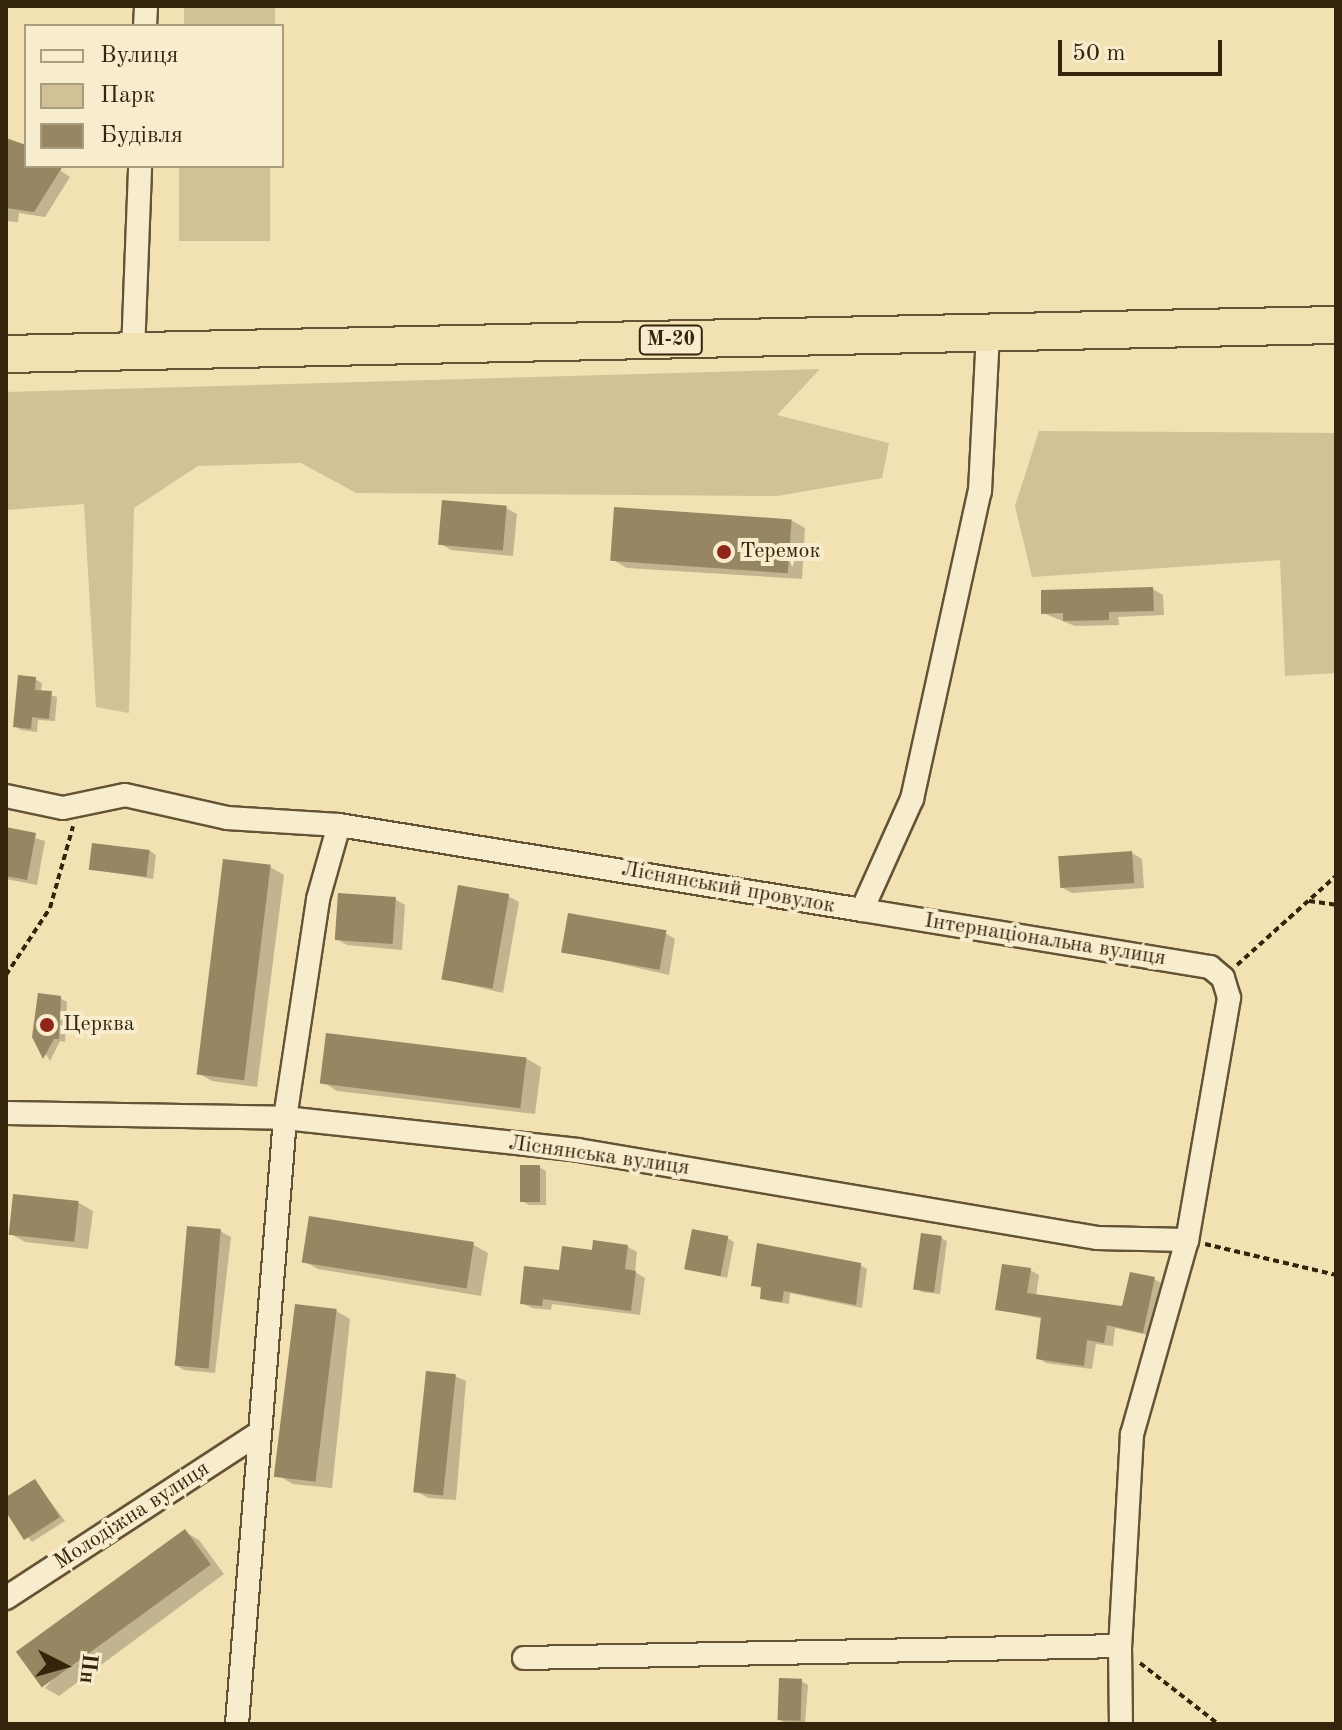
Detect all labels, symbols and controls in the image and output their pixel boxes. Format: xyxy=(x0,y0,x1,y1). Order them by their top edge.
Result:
legend xyxy=(24,24,284,168)
scale bar xyxy=(1062,24,1226,74)
text: 50 m xyxy=(1072,42,1126,66)
text: Вулиця xyxy=(100,44,179,68)
text: Парк xyxy=(100,84,155,108)
text: Будівля xyxy=(100,124,183,148)
road number: М-20 xyxy=(637,324,705,356)
place label: Теремок xyxy=(740,539,820,565)
marker: Теремок xyxy=(715,543,733,561)
street label: Ліснянський провулок xyxy=(619,856,837,920)
street label: Інтернаціональна вулиця xyxy=(922,908,1168,972)
place label: Церква xyxy=(63,1012,135,1038)
marker: Церква xyxy=(38,1016,56,1034)
street label: Ліснянська вулиця xyxy=(507,1130,691,1182)
street label: Молодіжна вулиця xyxy=(49,1456,215,1576)
north arrow xyxy=(24,1626,104,1706)
text: Пн xyxy=(75,1652,100,1685)

